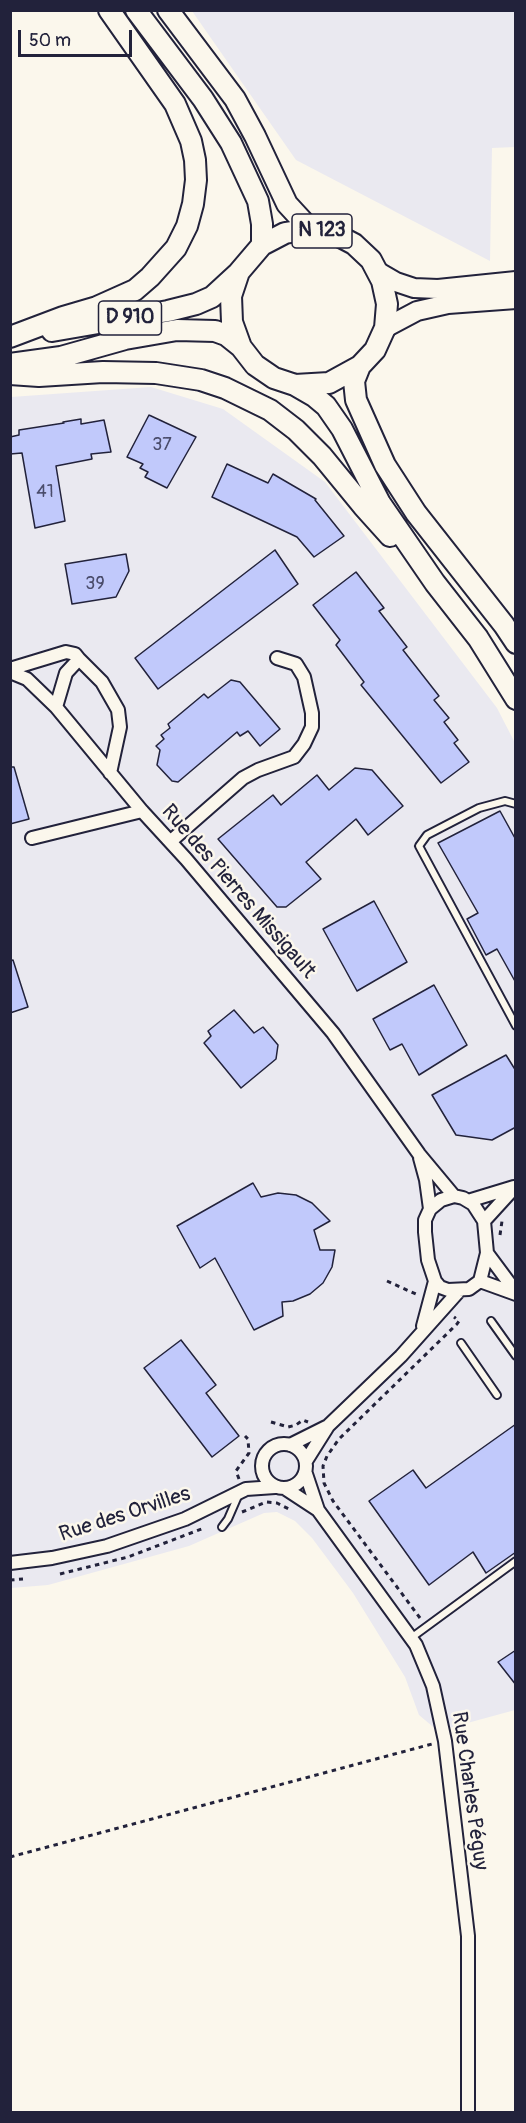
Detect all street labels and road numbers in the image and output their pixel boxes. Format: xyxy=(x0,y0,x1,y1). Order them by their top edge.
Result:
road number: N 123 xyxy=(292,214,352,248)
road number: D 910 xyxy=(98,301,162,335)
street label: Rue des Pierres Missigault xyxy=(156,800,320,984)
street label: Rue des Orvilles xyxy=(56,1482,194,1548)
street label: Rue Charles Péguy xyxy=(445,1710,493,1872)

